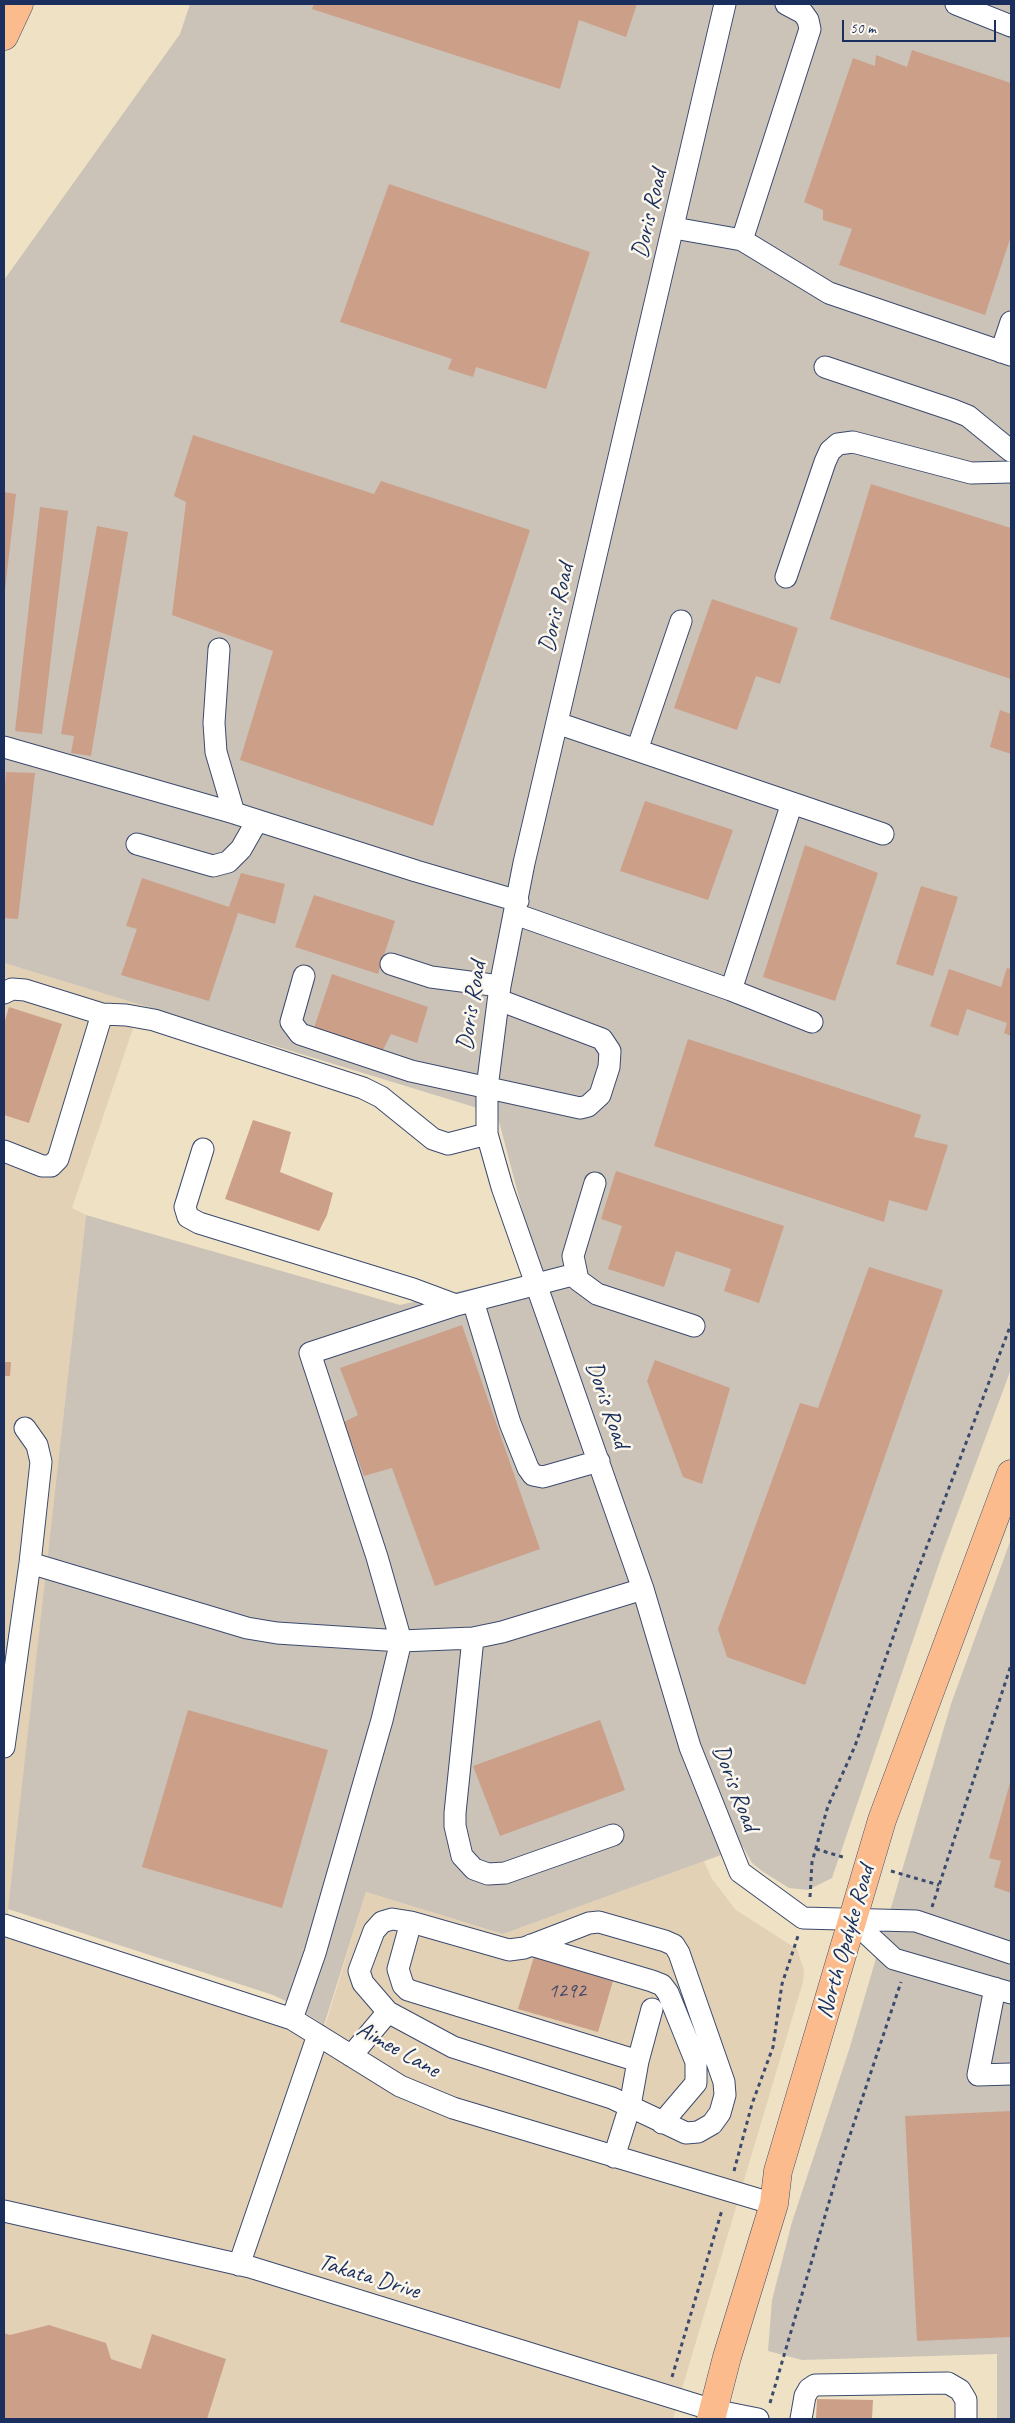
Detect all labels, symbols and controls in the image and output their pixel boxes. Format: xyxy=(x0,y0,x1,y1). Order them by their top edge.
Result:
scale bar xyxy=(845,10,999,42)
text: 50 m xyxy=(850,19,876,38)
street label: Doris Road xyxy=(626,167,674,261)
street label: Doris Road xyxy=(533,561,581,655)
street label: Doris Road xyxy=(451,959,493,1053)
street label: Doris Road xyxy=(579,1358,635,1452)
street label: Doris Road xyxy=(705,1741,765,1835)
street label: North Opdyke Road xyxy=(810,1862,882,2022)
house number: 1292 xyxy=(548,1978,586,2004)
street label: Aimee Lane xyxy=(351,2015,445,2085)
street label: Takata Drive xyxy=(315,2248,423,2306)

